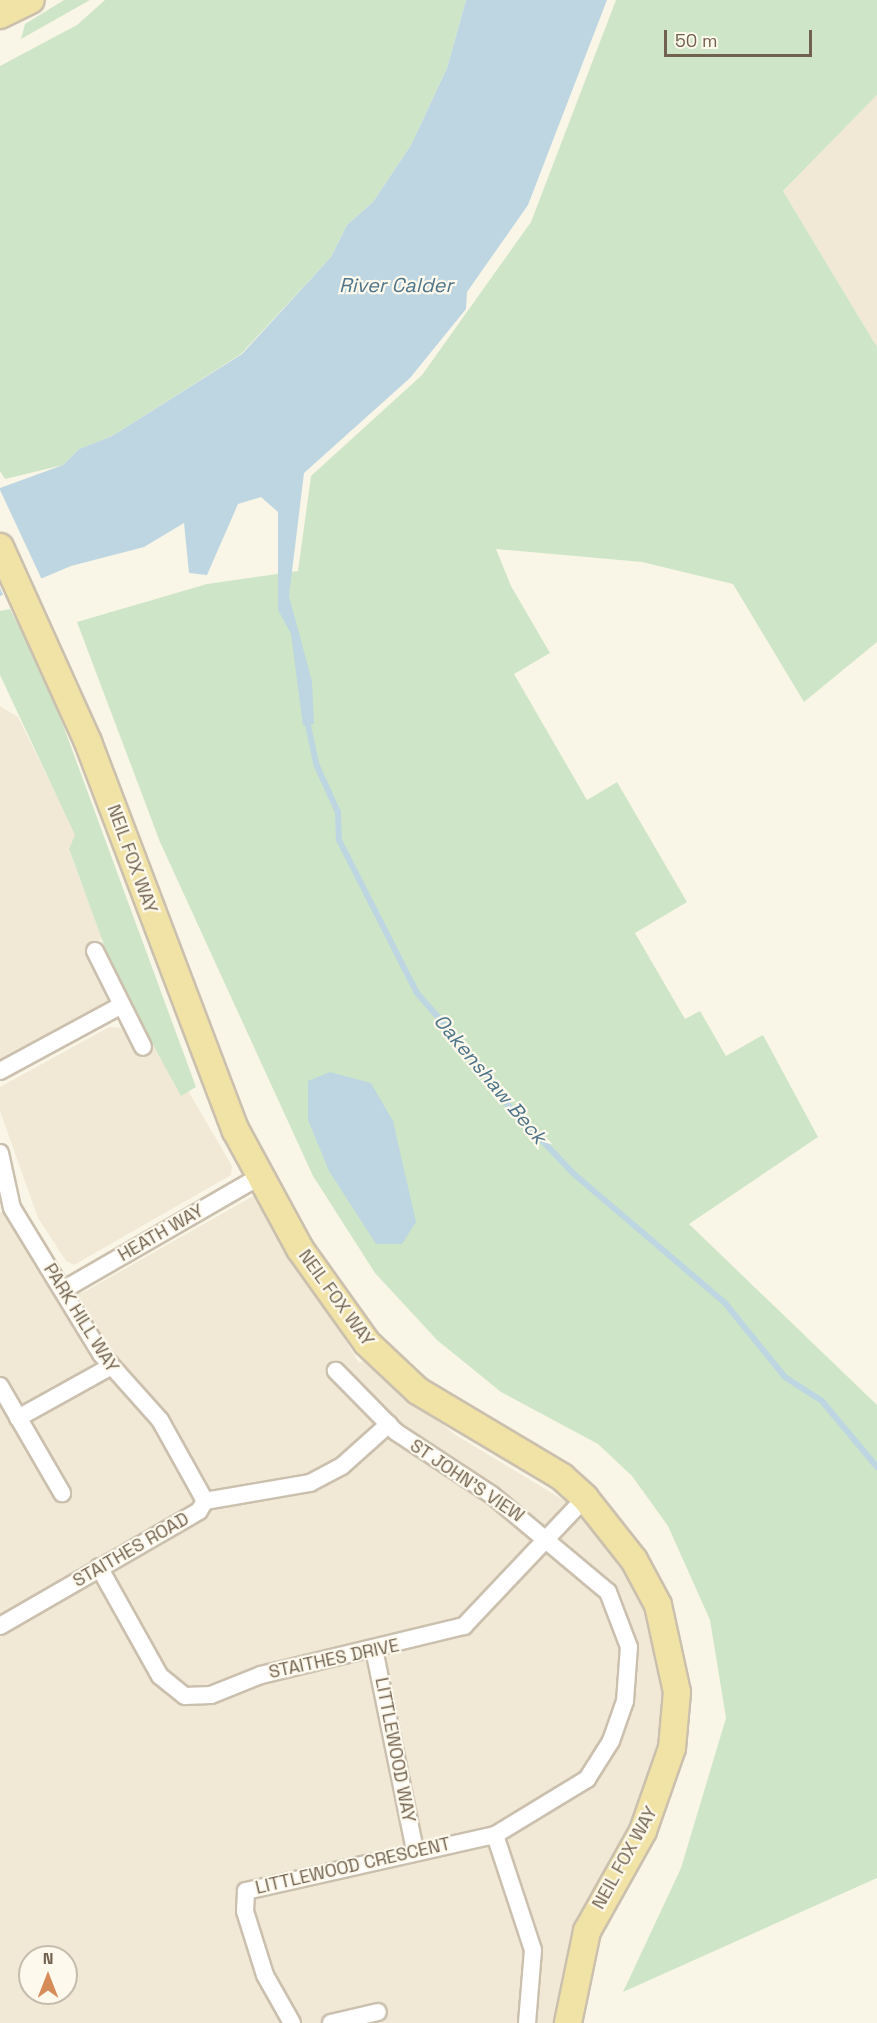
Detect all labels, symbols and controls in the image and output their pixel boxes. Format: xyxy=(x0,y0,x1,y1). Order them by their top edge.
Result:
scale bar xyxy=(667,18,816,56)
text: 50 m xyxy=(675,29,717,52)
water label: River Calder xyxy=(339,273,453,297)
street label: NEIL FOX WAY xyxy=(102,802,162,916)
water label: Oakenshaw Beck xyxy=(429,1009,551,1149)
street label: HEATH WAY xyxy=(114,1200,208,1266)
street label: NEIL FOX WAY xyxy=(294,1245,378,1351)
street label: PARK HILL WAY xyxy=(39,1259,123,1377)
street label: ST JOHN'S VIEW xyxy=(406,1435,528,1527)
street label: STAITHES ROAD xyxy=(69,1508,193,1592)
street label: STAITHES DRIVE xyxy=(267,1635,401,1683)
street label: LITTLEWOOD WAY xyxy=(370,1676,420,1824)
street label: NEIL FOX WAY xyxy=(588,1803,662,1913)
street label: LITTLEWOOD CRESCENT xyxy=(253,1833,453,1899)
north arrow xyxy=(18,1945,78,2005)
text: N xyxy=(43,1948,53,1969)

